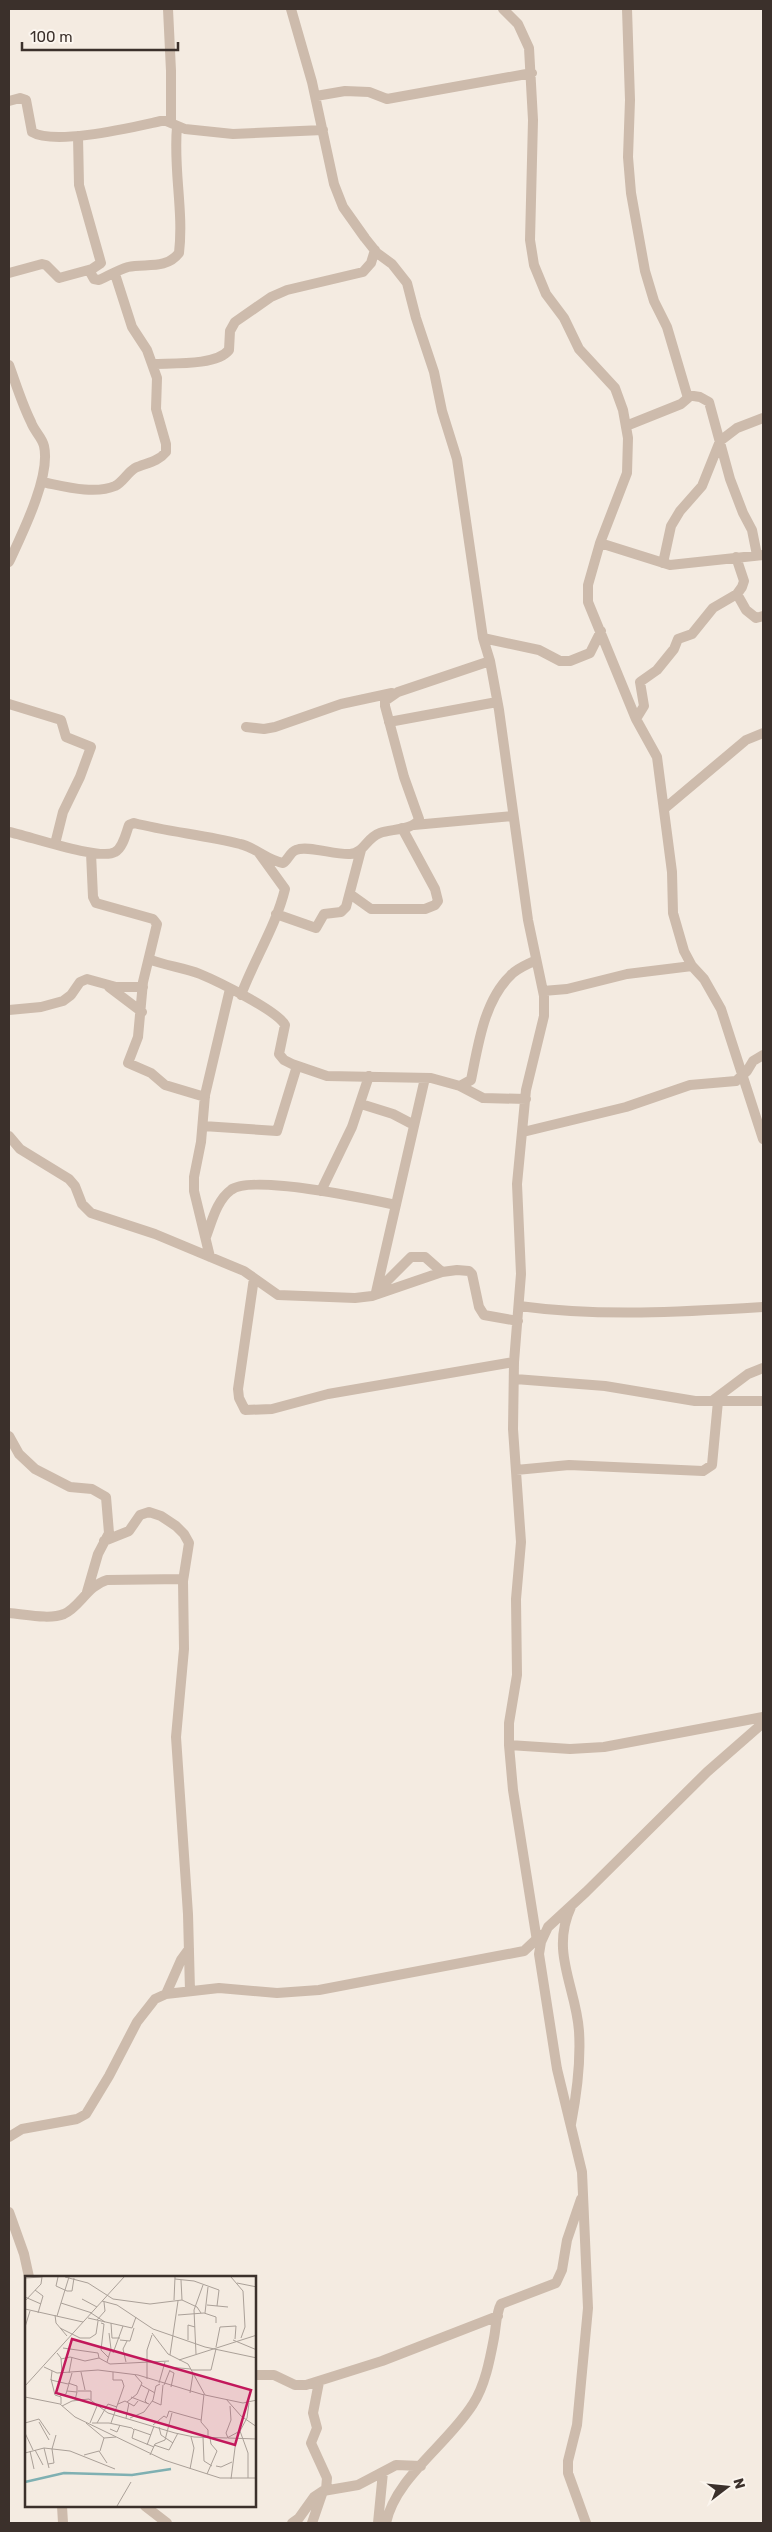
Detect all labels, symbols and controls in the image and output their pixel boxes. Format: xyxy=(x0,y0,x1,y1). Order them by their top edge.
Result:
scale bar xyxy=(22,20,179,52)
text: 100 m xyxy=(30,28,72,46)
inset map xyxy=(25,2276,256,2507)
north arrow xyxy=(702,2462,752,2512)
text: N xyxy=(729,2476,749,2491)

